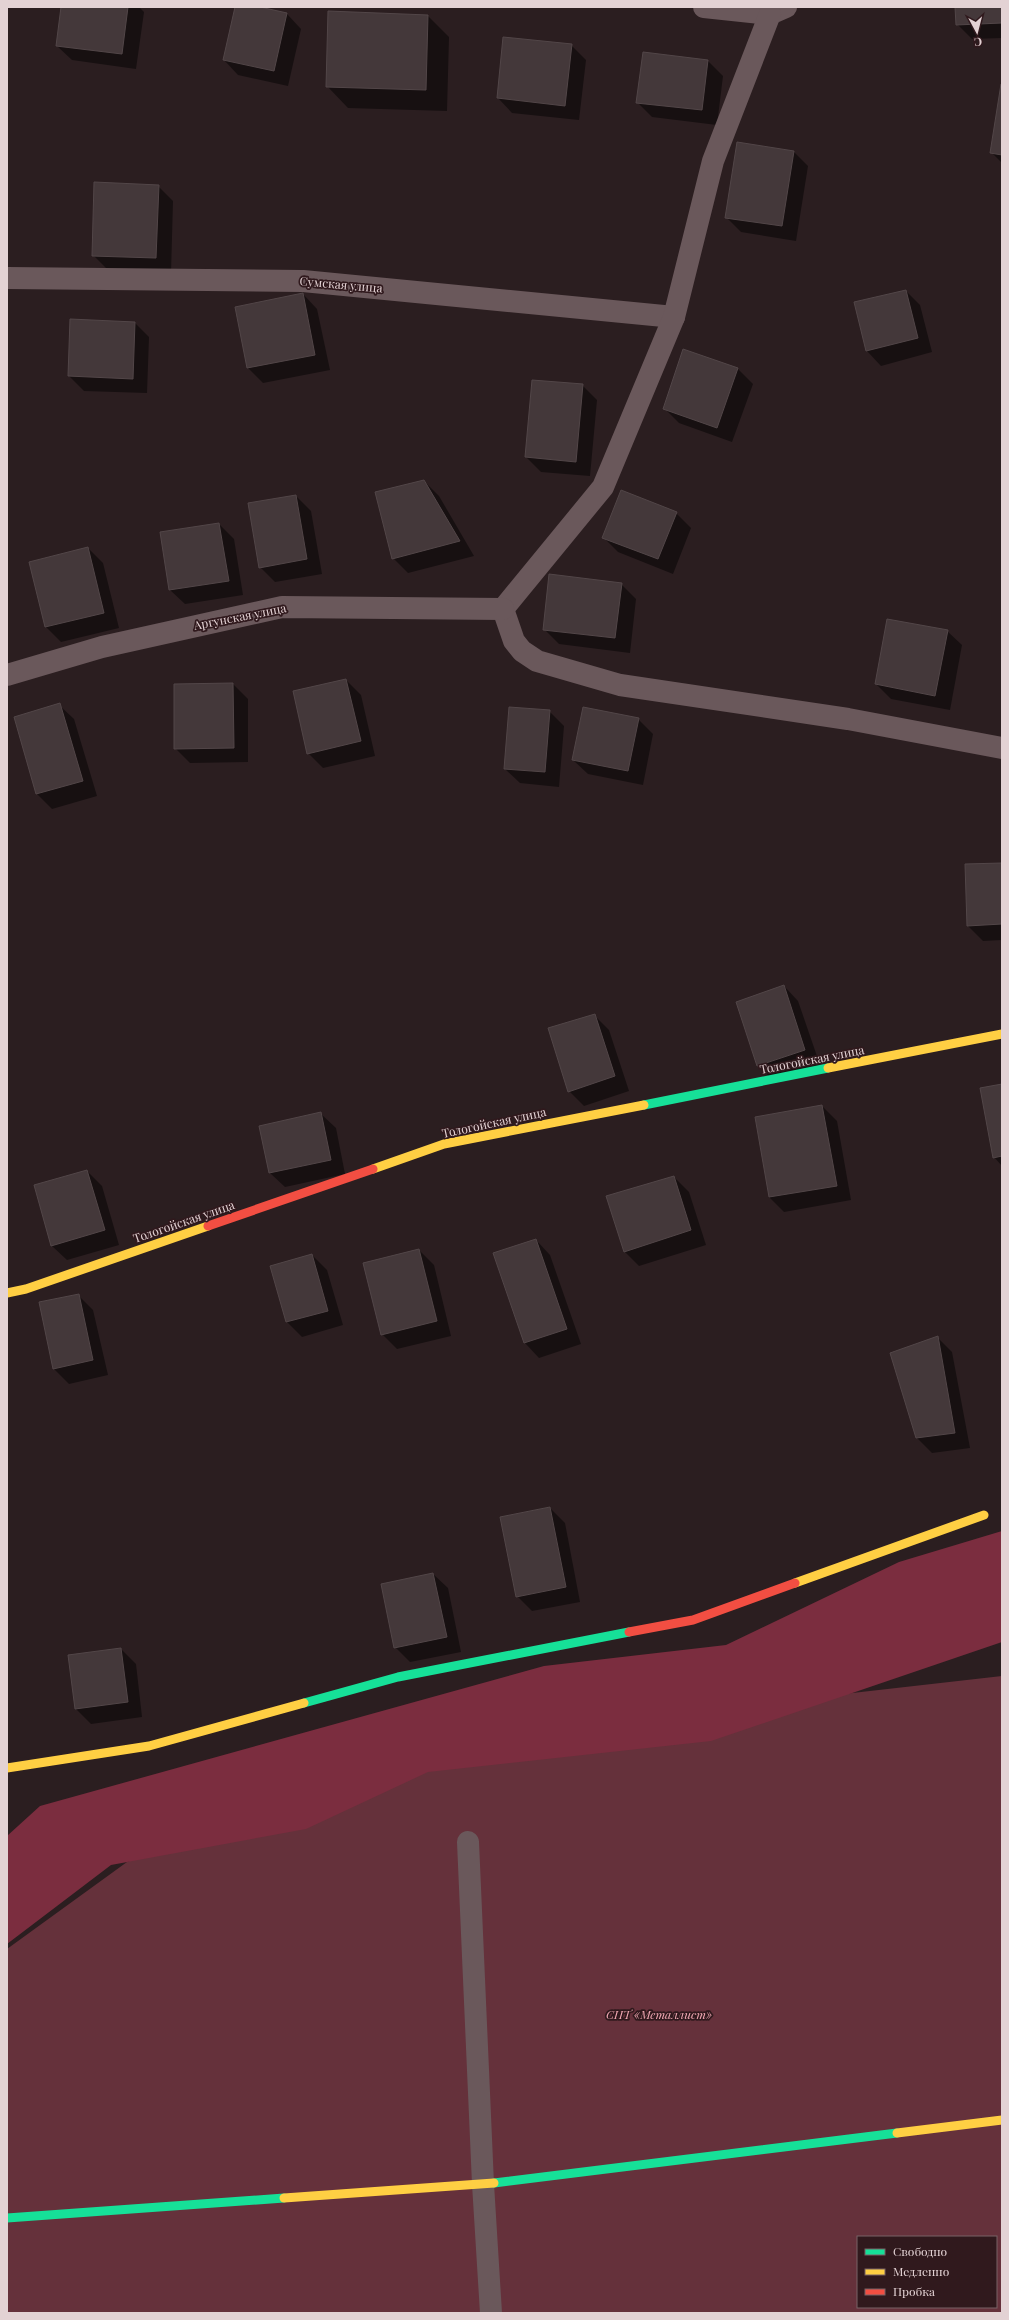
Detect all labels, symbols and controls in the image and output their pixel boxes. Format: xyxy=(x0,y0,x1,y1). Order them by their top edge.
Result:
north arrow xyxy=(957,12,997,52)
text: С xyxy=(973,35,983,50)
street label: Сумская улица xyxy=(299,272,383,296)
street label: Аргунская улица xyxy=(191,599,287,633)
street label: Тологойская улица xyxy=(758,1041,865,1077)
street label: Тологойская улица xyxy=(440,1103,547,1141)
street label: Тологойская улица xyxy=(131,1196,236,1246)
park label: СНТ «Металлист» xyxy=(606,2006,712,2022)
legend xyxy=(857,2236,997,2308)
text: Свободно xyxy=(893,2243,948,2259)
text: Медленно xyxy=(893,2263,950,2279)
text: Пробка xyxy=(893,2283,935,2299)

